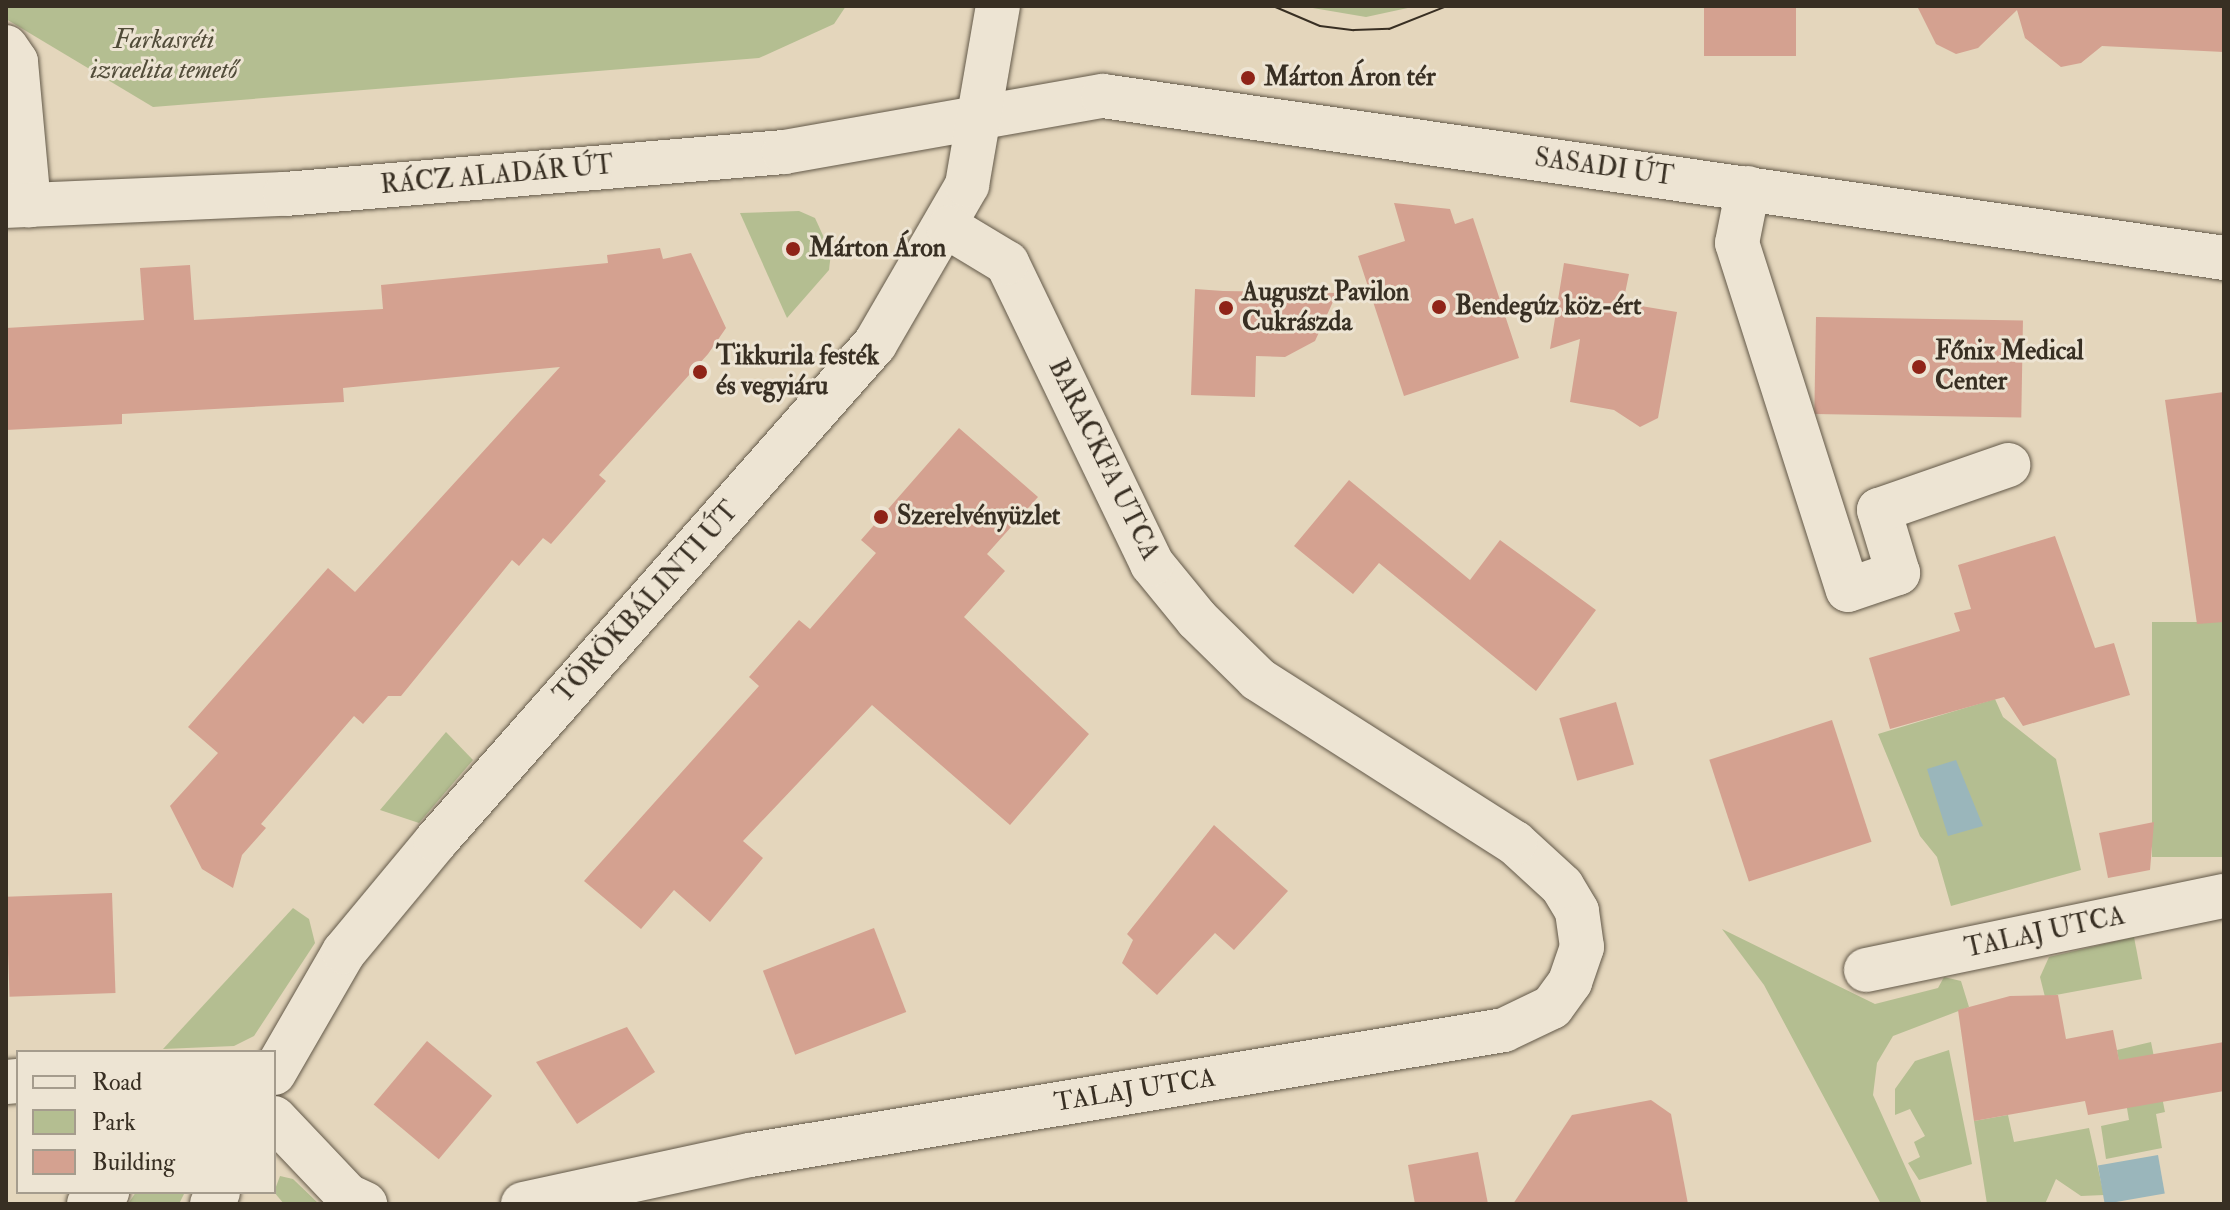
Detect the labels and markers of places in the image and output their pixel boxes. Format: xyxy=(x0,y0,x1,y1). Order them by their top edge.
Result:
place label: Márton Áron tér xyxy=(1264,62,1436,94)
marker: Márton Áron tér xyxy=(1239,69,1257,87)
place label: Márton Áron xyxy=(809,233,946,265)
marker: Márton Áron xyxy=(784,240,802,258)
place label: Auguszt Pavilon Cukrászda xyxy=(1242,277,1409,338)
place label: Bendegúz köz-ért xyxy=(1455,291,1641,323)
marker: Bendegúz köz-ért xyxy=(1430,298,1448,316)
marker: Auguszt Pavilon Cukrászda xyxy=(1217,299,1235,317)
place label: Főnix Medical Center xyxy=(1935,336,2084,398)
place label: Tikkurila festék és vegyiáru xyxy=(716,341,879,402)
marker: Főnix Medical Center xyxy=(1910,358,1928,376)
marker: Tikkurila festék és vegyiáru xyxy=(691,363,709,381)
place label: Szerelvényüzlet xyxy=(897,501,1060,533)
marker: Szerelvényüzlet xyxy=(872,508,890,526)

